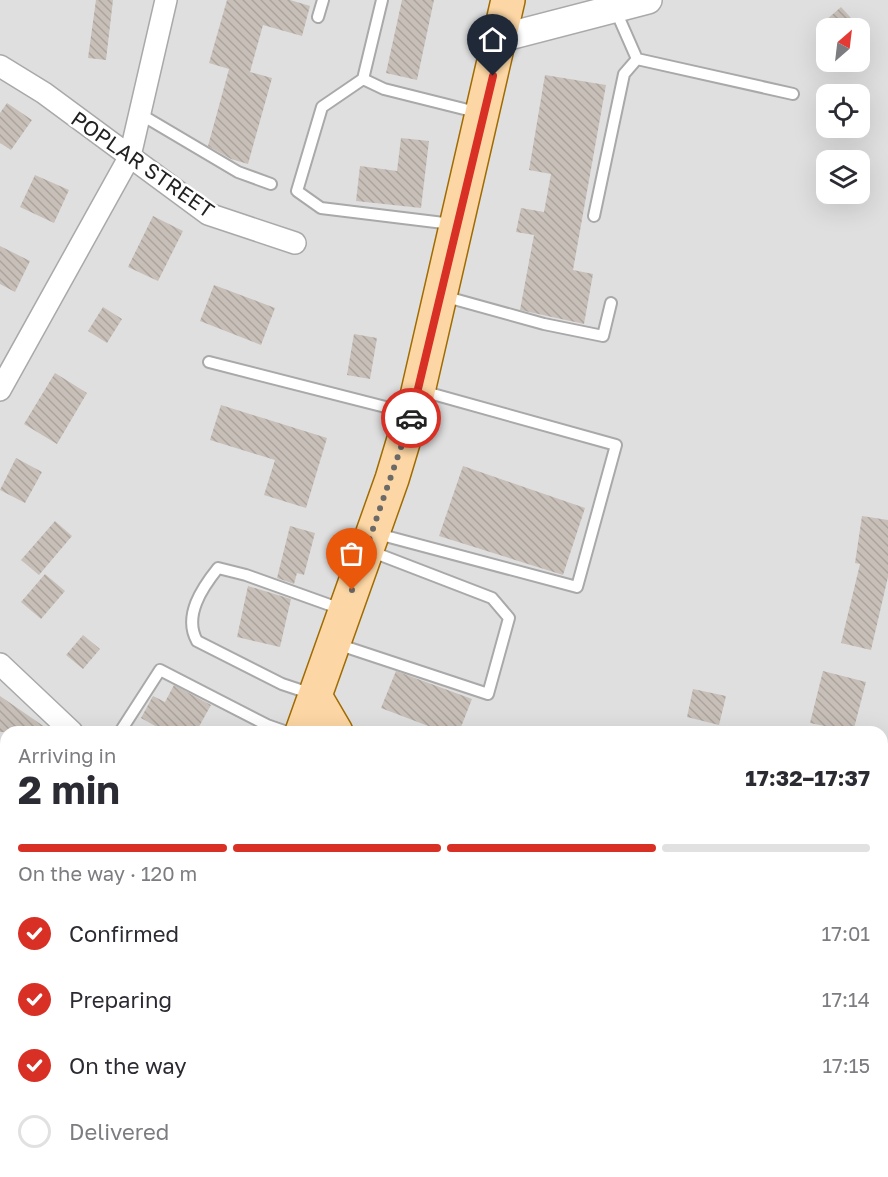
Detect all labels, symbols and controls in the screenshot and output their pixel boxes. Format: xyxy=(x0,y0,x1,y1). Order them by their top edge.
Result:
pin xyxy=(467,14,518,76)
north arrow xyxy=(816,18,870,72)
map controls xyxy=(816,18,870,204)
icon: home xyxy=(476,23,509,56)
button: locate xyxy=(816,84,870,138)
street label: POPLAR STREET xyxy=(66,105,220,223)
button: layers xyxy=(816,150,870,204)
courier xyxy=(381,388,441,448)
icon: car xyxy=(395,402,428,435)
pin xyxy=(326,528,377,590)
icon: bag xyxy=(335,537,368,570)
text: Arriving in xyxy=(18,743,116,767)
text: 17:32–17:37 xyxy=(745,764,870,791)
text: 2 min xyxy=(18,766,120,813)
text: On the way · 120 m xyxy=(18,861,197,885)
icon: check xyxy=(18,917,51,950)
text: Confirmed xyxy=(69,920,179,947)
text: 17:01 xyxy=(822,921,870,945)
icon: check xyxy=(18,983,51,1016)
text: Preparing xyxy=(69,986,172,1013)
text: 17:14 xyxy=(822,987,870,1011)
icon: check xyxy=(18,1049,51,1082)
text: On the way xyxy=(69,1052,187,1079)
text: 17:15 xyxy=(822,1053,870,1077)
text: Delivered xyxy=(69,1118,169,1145)

